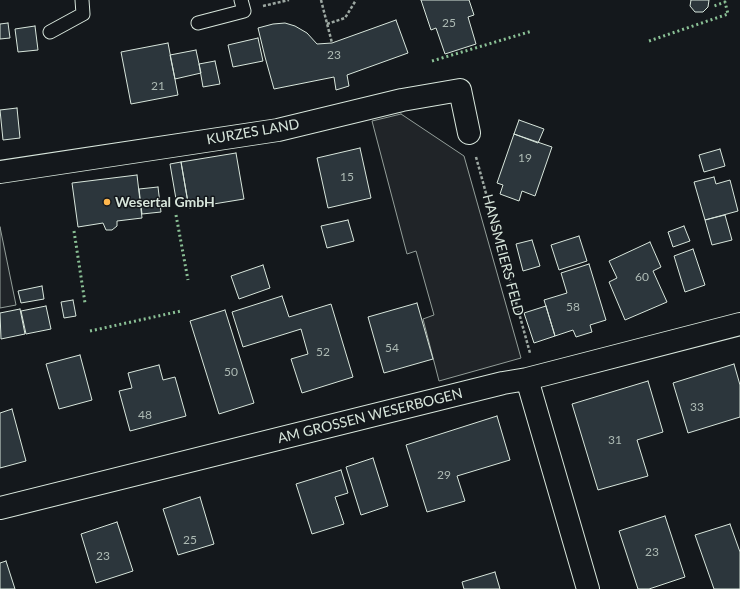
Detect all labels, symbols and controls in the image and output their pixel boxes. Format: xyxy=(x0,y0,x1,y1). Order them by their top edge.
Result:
house number: 25 xyxy=(442,16,456,30)
house number: 23 xyxy=(327,48,341,62)
house number: 21 xyxy=(151,79,165,93)
street label: KURZES LAND xyxy=(205,116,301,148)
house number: 19 xyxy=(518,151,532,165)
house number: 15 xyxy=(340,170,354,184)
street label: HANSMEIERS FELD xyxy=(479,192,527,318)
place label: Wesertal GmbH xyxy=(115,194,215,210)
marker: Wesertal GmbH xyxy=(102,197,112,207)
house number: 60 xyxy=(635,270,649,284)
house number: 58 xyxy=(566,300,580,314)
house number: 54 xyxy=(385,341,399,355)
house number: 52 xyxy=(316,345,330,359)
house number: 50 xyxy=(224,365,238,379)
street label: AM GROSSEN WESERBOGEN xyxy=(276,385,464,447)
house number: 33 xyxy=(690,400,704,414)
house number: 48 xyxy=(138,408,152,422)
house number: 31 xyxy=(608,433,622,447)
house number: 29 xyxy=(437,468,451,482)
house number: 25 xyxy=(183,533,197,547)
house number: 23 xyxy=(645,545,659,559)
house number: 23 xyxy=(96,549,110,563)

